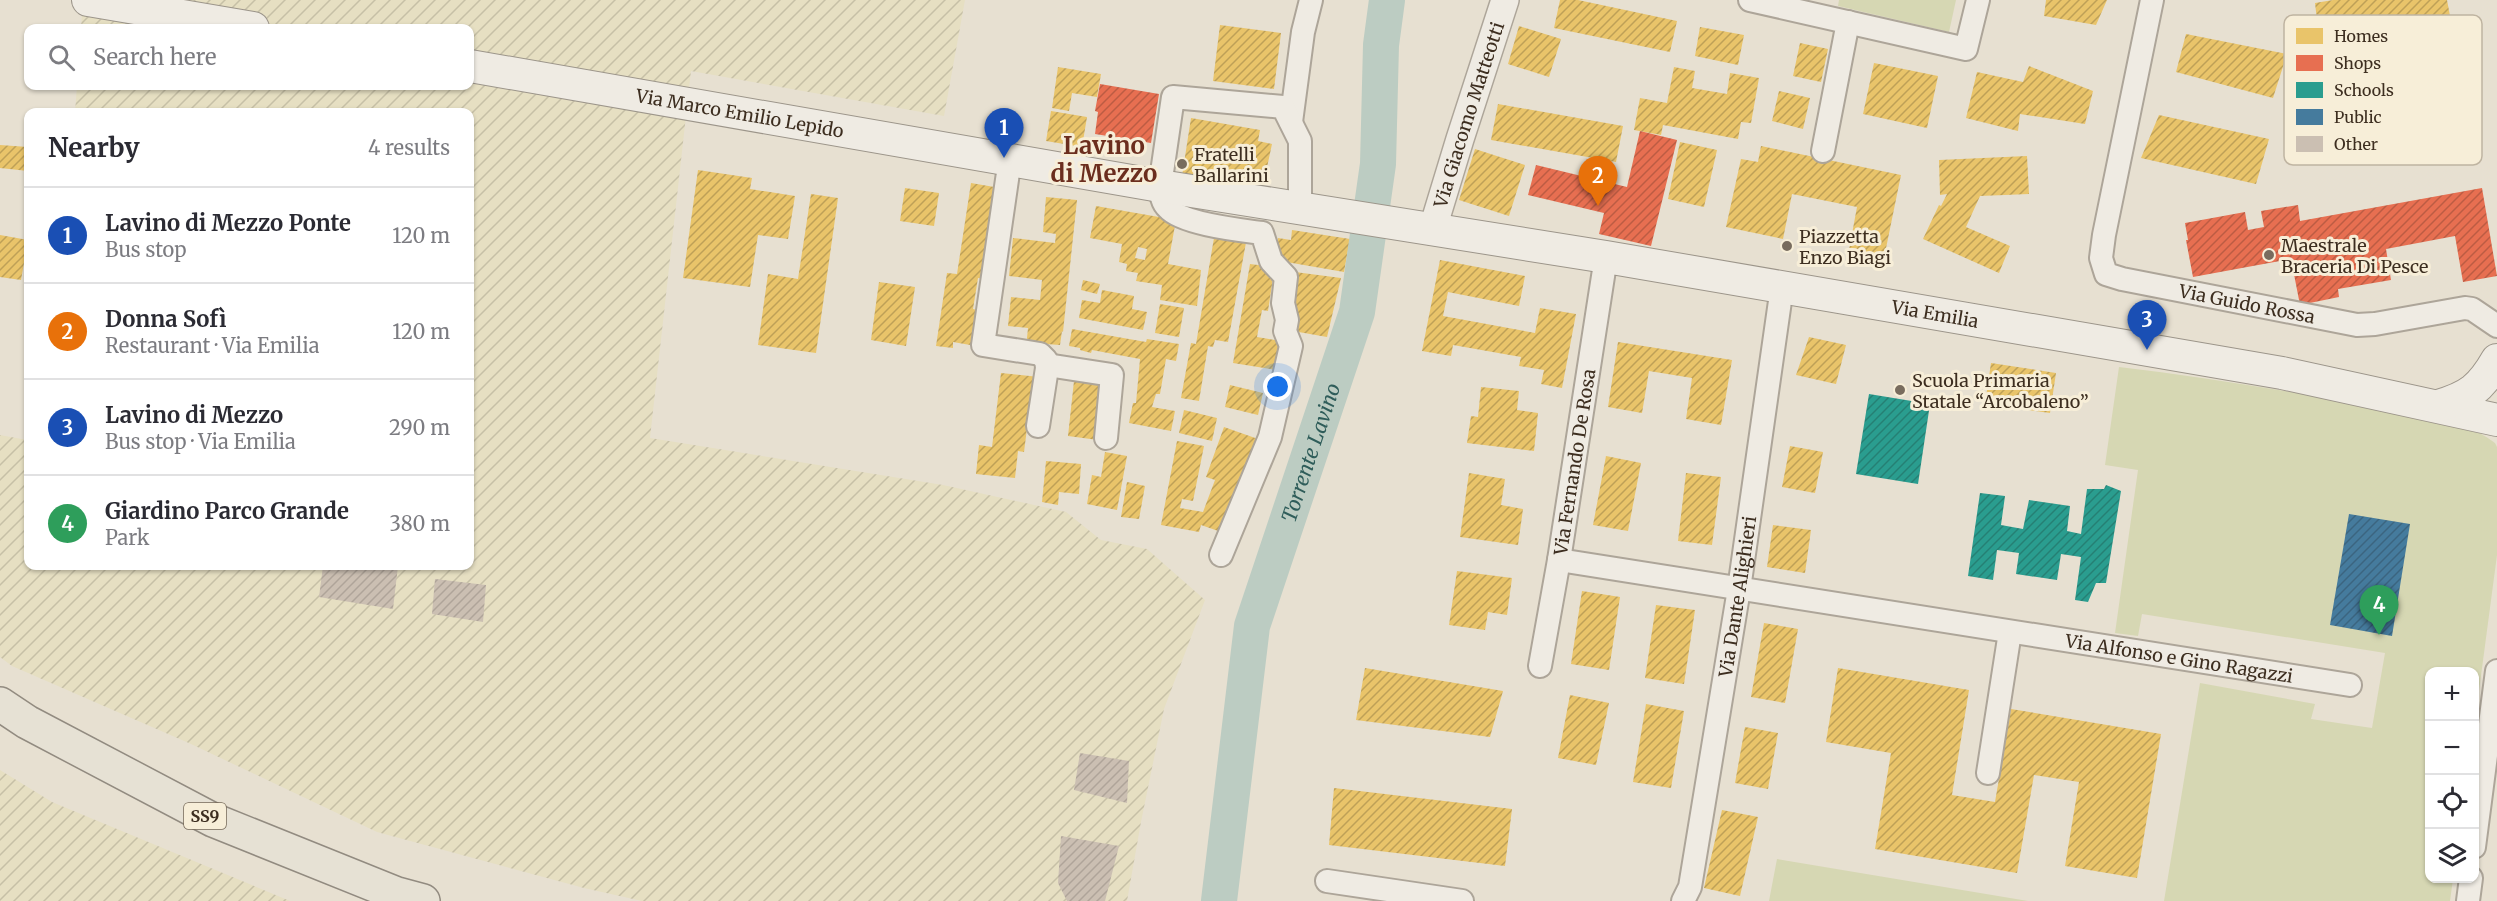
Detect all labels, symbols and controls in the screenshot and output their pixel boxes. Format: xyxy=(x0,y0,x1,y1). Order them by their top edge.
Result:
legend xyxy=(2284,15,2482,165)
street label: Via Giacomo Matteotti xyxy=(1428,19,1509,211)
search box xyxy=(24,24,474,90)
text: Homes xyxy=(2334,26,2388,46)
icon: search xyxy=(45,41,78,74)
text: Search here xyxy=(93,43,216,71)
text: Shops xyxy=(2334,53,2381,73)
text: Schools xyxy=(2334,80,2394,100)
street label: Via Marco Emilio Lepido xyxy=(633,83,846,142)
text: Public xyxy=(2334,107,2382,127)
pin: 1 xyxy=(984,108,1024,158)
district label: Lavino di Mezzo xyxy=(1051,130,1157,189)
text: Nearby xyxy=(48,131,140,164)
text: Other xyxy=(2334,134,2378,154)
text: 4 results xyxy=(368,135,450,160)
place label: Fratelli Ballarini xyxy=(1194,143,1269,187)
pin: 2 xyxy=(1578,156,1618,206)
marker: Fratelli Ballarini xyxy=(1175,157,1189,171)
text: Lavino di Mezzo Ponte xyxy=(105,209,351,237)
text: 1 xyxy=(63,223,72,248)
text: 120 m xyxy=(392,223,450,248)
place label: Piazzetta Enzo Biagi xyxy=(1799,225,1891,269)
place label: Maestrale Braceria Di Pesce xyxy=(2281,234,2428,278)
text: Bus stop xyxy=(105,237,187,262)
marker: Piazzetta Enzo Biagi xyxy=(1780,239,1794,253)
marker: Maestrale Braceria Di Pesce xyxy=(2262,248,2276,262)
street label: Via Guido Rossa xyxy=(2176,279,2317,328)
street label: Via Emilia xyxy=(1889,295,1981,332)
pin: 3 xyxy=(2128,300,2166,350)
text: Donna Sofì xyxy=(105,305,226,333)
text: 2 xyxy=(62,319,73,344)
text: 120 m xyxy=(392,319,450,344)
text: Restaurant · Via Emilia xyxy=(105,333,319,358)
street label: Via Fernando De Rosa xyxy=(1548,367,1600,558)
place label: Scuola Primaria Statale “Arcobaleno” xyxy=(1912,369,2089,413)
your location xyxy=(1263,372,1292,401)
water label: Torrente Lavino xyxy=(1275,380,1345,525)
marker: Scuola Primaria Statale “Arcobaleno” xyxy=(1893,383,1907,397)
text: Lavino di Mezzo xyxy=(105,401,283,429)
text: 3 xyxy=(62,415,73,440)
text: 290 m xyxy=(389,415,450,440)
text: Bus stop · Via Emilia xyxy=(105,429,296,454)
text: Giardino Parco Grande xyxy=(105,497,349,525)
text: 4 xyxy=(61,511,74,536)
text: 380 m xyxy=(389,511,450,536)
street label: Via Dante Alighieri xyxy=(1713,514,1761,680)
text: Park xyxy=(105,525,149,550)
pin: 4 xyxy=(2360,586,2398,635)
street label: Via Alfonso e Gino Ragazzi xyxy=(2063,629,2295,687)
map controls xyxy=(2425,667,2479,883)
button: + xyxy=(2425,667,2479,721)
button: − xyxy=(2425,721,2479,775)
button: locate xyxy=(2425,775,2479,829)
road number: SS9 xyxy=(184,803,226,829)
button: layers xyxy=(2425,829,2479,883)

